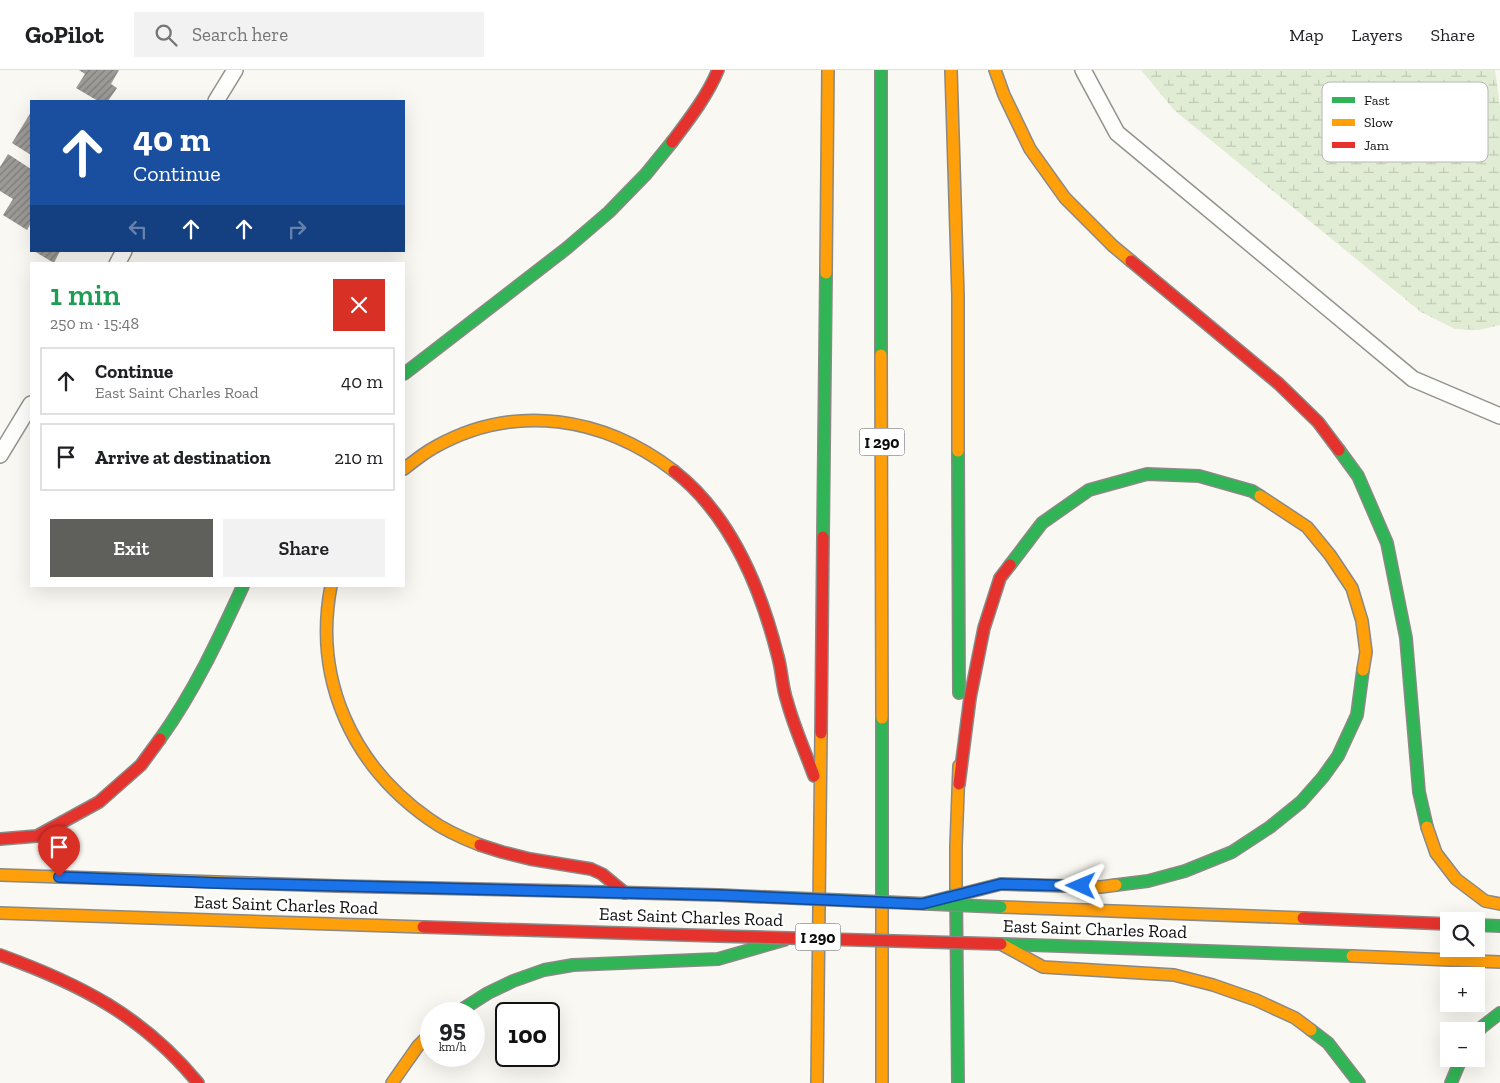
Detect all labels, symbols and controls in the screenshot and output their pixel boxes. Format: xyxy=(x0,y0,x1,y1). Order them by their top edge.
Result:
search box xyxy=(134,12,484,57)
text: GoPilot xyxy=(25,20,104,49)
icon: search xyxy=(152,21,180,49)
text: Search here xyxy=(192,23,288,46)
text: Map xyxy=(1289,24,1324,46)
text: Layers xyxy=(1352,24,1403,46)
text: Share xyxy=(1431,24,1475,46)
legend xyxy=(1322,82,1488,162)
text: Fast xyxy=(1364,92,1391,109)
text: Slow xyxy=(1364,114,1393,131)
text: 40 m xyxy=(133,118,210,160)
icon: ahead xyxy=(50,120,115,185)
text: Jam xyxy=(1364,137,1389,154)
text: Continue xyxy=(133,160,221,187)
icon: left xyxy=(124,215,152,243)
icon: ahead xyxy=(177,215,205,243)
icon: ahead xyxy=(230,215,258,243)
icon: right xyxy=(283,215,311,243)
text: 1 min xyxy=(50,277,120,313)
button: close xyxy=(333,279,385,331)
text: 250 m · 15:48 xyxy=(50,314,139,333)
text: Continue xyxy=(95,360,173,383)
icon: ahead xyxy=(52,367,80,395)
text: 40 m xyxy=(341,370,383,393)
text: East Saint Charles Road xyxy=(95,383,259,402)
road number: I 290 xyxy=(860,428,904,456)
icon: arrive xyxy=(52,443,80,471)
text: Arrive at destination xyxy=(95,446,271,469)
text: 210 m xyxy=(334,446,383,469)
button: Exit xyxy=(50,519,213,577)
button: Share xyxy=(223,519,385,577)
pin xyxy=(38,826,80,877)
icon: arrive xyxy=(45,833,73,861)
position arrow xyxy=(1054,859,1106,911)
street label: East Saint Charles Road xyxy=(194,891,378,919)
street label: East Saint Charles Road xyxy=(599,903,783,931)
map controls xyxy=(1440,912,1485,1067)
button: search xyxy=(1440,912,1485,957)
street label: East Saint Charles Road xyxy=(1003,915,1187,943)
road number: I 290 xyxy=(796,924,840,950)
button: + xyxy=(1440,967,1485,1012)
speed limit sign: 100 xyxy=(495,1002,560,1067)
text: 95 xyxy=(439,1013,466,1043)
button: − xyxy=(1440,1022,1485,1067)
text: km/h xyxy=(439,1040,466,1054)

